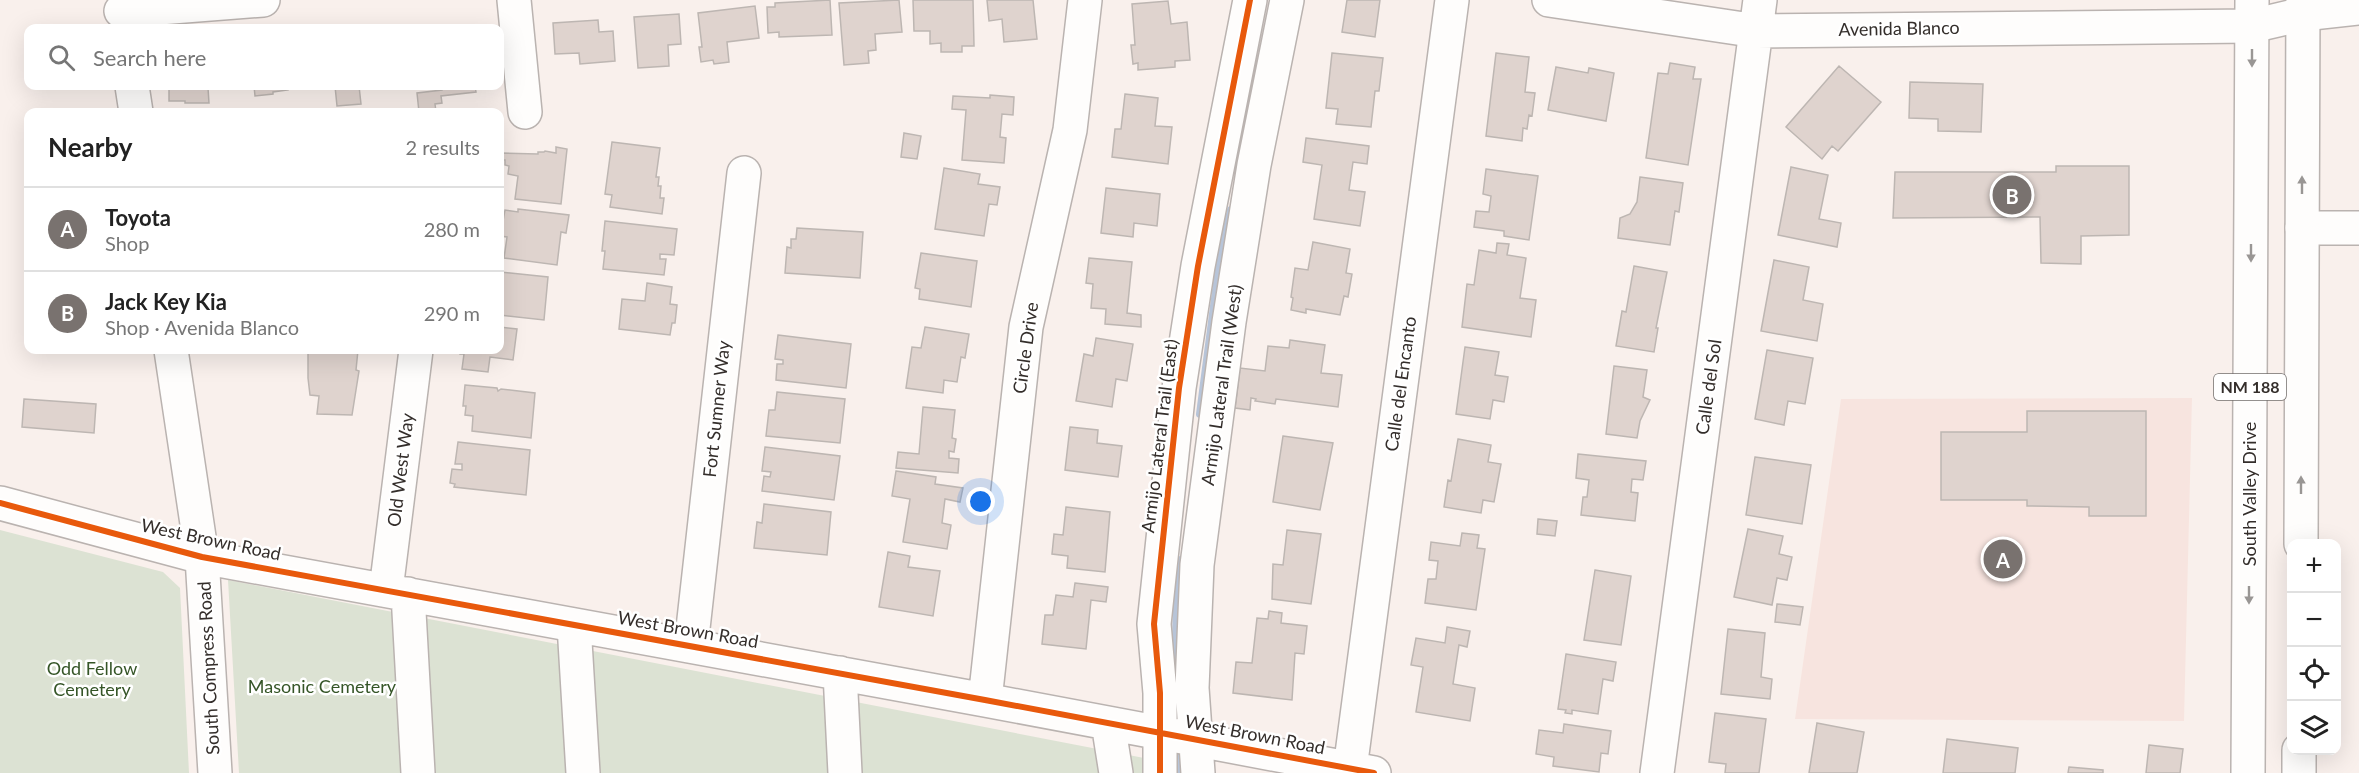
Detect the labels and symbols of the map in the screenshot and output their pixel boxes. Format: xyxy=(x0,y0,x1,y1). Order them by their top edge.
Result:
street label: Avenida Blanco xyxy=(1838,16,1960,40)
one-way arrow xyxy=(2247,49,2257,68)
pin: B xyxy=(1992,172,2032,218)
one-way arrow xyxy=(2297,176,2307,195)
one-way arrow xyxy=(2246,244,2256,263)
street label: Armijo Lateral Trail (West) xyxy=(1196,283,1246,487)
street label: Circle Drive xyxy=(1008,301,1042,395)
street label: Calle del Encanto xyxy=(1380,315,1420,453)
street label: Armijo Lateral Trail (East) xyxy=(1136,338,1182,534)
street label: Calle del Sol xyxy=(1690,338,1726,436)
street label: Fort Sumner Way xyxy=(698,339,734,478)
road number: NM 188 xyxy=(2214,374,2286,400)
street label: Old West Way xyxy=(382,411,418,528)
street label: South Valley Drive xyxy=(2238,422,2260,566)
one-way arrow xyxy=(2296,476,2306,495)
your location xyxy=(966,487,995,516)
street label: West Brown Road xyxy=(139,513,283,565)
pin: A xyxy=(1984,536,2022,582)
street label: South Compress Road xyxy=(192,581,224,755)
one-way arrow xyxy=(2244,586,2254,605)
street label: West Brown Road xyxy=(616,606,760,652)
park label: Odd Fellow Cemetery xyxy=(47,657,137,700)
park label: Masonic Cemetery xyxy=(248,675,397,697)
street label: West Brown Road xyxy=(1183,710,1327,758)

